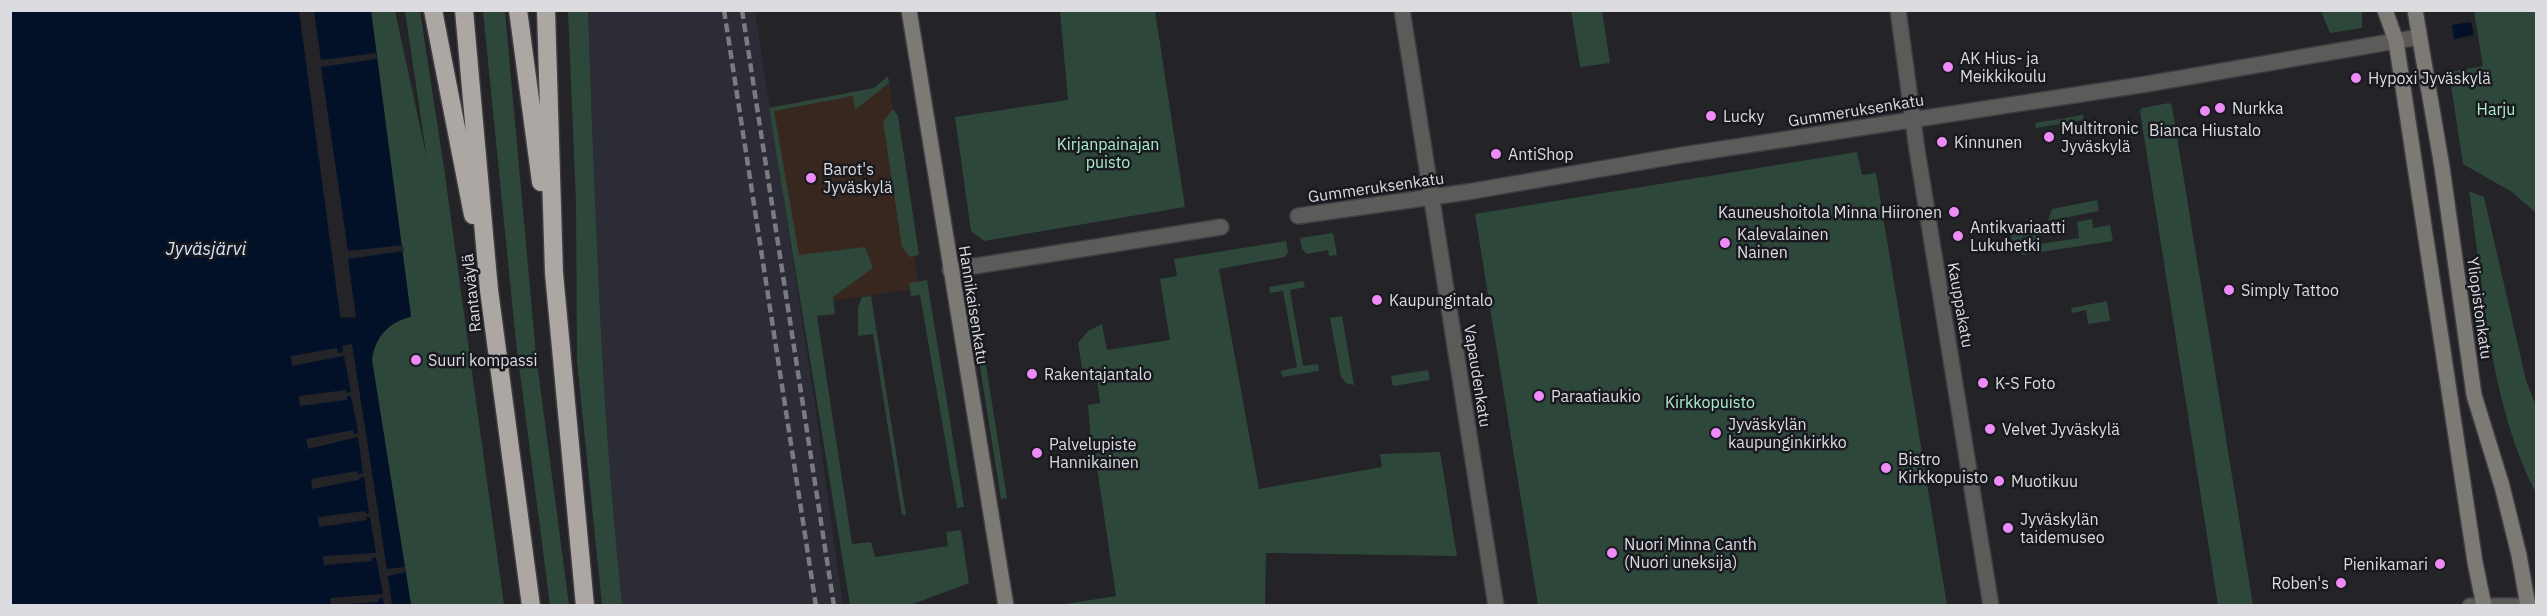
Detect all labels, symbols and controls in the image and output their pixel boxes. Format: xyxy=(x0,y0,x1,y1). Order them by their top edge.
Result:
place label: AK Hius- ja Meikkikoulu xyxy=(1960,48,2046,86)
marker: AK Hius- ja Meikkikoulu xyxy=(1941,60,1955,74)
place label: Hypoxi Jyväskylä xyxy=(2368,68,2491,88)
marker: Hypoxi Jyväskylä xyxy=(2349,71,2363,85)
street label: Gummeruksenkatu xyxy=(1787,89,1925,131)
place label: Nurkka xyxy=(2232,98,2284,118)
park label: Harju xyxy=(2477,99,2515,119)
marker: Nurkka xyxy=(2213,101,2227,115)
marker: Bianca Hiustalo xyxy=(2198,104,2212,118)
place label: Lucky xyxy=(1723,106,1764,126)
marker: Lucky xyxy=(1704,109,1718,123)
place label: Multitronic Jyväskylä xyxy=(2061,118,2138,156)
place label: Bianca Hiustalo xyxy=(2149,120,2261,140)
marker: Multitronic Jyväskylä xyxy=(2042,130,2056,144)
place label: Kinnunen xyxy=(1954,132,2022,152)
park label: Kirjanpainajan puisto xyxy=(1057,134,1159,172)
marker: Kinnunen xyxy=(1935,135,1949,149)
place label: AntiShop xyxy=(1508,144,1574,164)
marker: AntiShop xyxy=(1489,147,1503,161)
place label: Barot's Jyväskylä xyxy=(823,159,893,197)
street label: Gummeruksenkatu xyxy=(1307,168,1445,206)
marker: Barot's Jyväskylä xyxy=(804,171,818,185)
place label: Kauneushoitola Minna Hiironen xyxy=(1718,202,1942,222)
marker: Kauneushoitola Minna Hiironen xyxy=(1947,205,1961,219)
place label: Antikvariaatti Lukuhetki xyxy=(1970,217,2065,255)
place label: Kalevalainen Nainen xyxy=(1737,224,1829,262)
marker: Antikvariaatti Lukuhetki xyxy=(1951,229,1965,243)
marker: Kalevalainen Nainen xyxy=(1718,236,1732,250)
water label: Jyväsjärvi xyxy=(166,237,246,260)
street label: Hannikaisenkatu xyxy=(955,244,993,366)
street label: Rantaväylä xyxy=(457,252,485,333)
street label: Yliopistonkatu xyxy=(2463,256,2497,360)
street label: Kauppakatu xyxy=(1944,261,1978,349)
place label: Simply Tattoo xyxy=(2241,280,2339,300)
marker: Simply Tattoo xyxy=(2222,283,2236,297)
place label: Kaupungintalo xyxy=(1389,290,1493,310)
marker: Kaupungintalo xyxy=(1370,293,1384,307)
street label: Vapaudenkatu xyxy=(1460,323,1496,429)
place label: Suuri kompassi xyxy=(428,350,538,370)
marker: Suuri kompassi xyxy=(409,353,423,367)
place label: Rakentajantalo xyxy=(1044,364,1152,384)
marker: Rakentajantalo xyxy=(1025,367,1039,381)
place label: K-S Foto xyxy=(1995,373,2055,393)
marker: K-S Foto xyxy=(1976,376,1990,390)
place label: Paraatiaukio xyxy=(1551,386,1641,406)
marker: Paraatiaukio xyxy=(1532,389,1546,403)
park label: Kirkkopuisto xyxy=(1665,392,1755,412)
place label: Jyväskylän kaupunginkirkko xyxy=(1728,414,1847,452)
place label: Velvet Jyväskylä xyxy=(2002,419,2120,439)
marker: Velvet Jyväskylä xyxy=(1983,422,1997,436)
marker: Jyväskylän kaupunginkirkko xyxy=(1709,426,1723,440)
place label: Palvelupiste Hannikainen xyxy=(1049,434,1139,472)
marker: Palvelupiste Hannikainen xyxy=(1030,446,1044,460)
place label: Bistro Kirkkopuisto xyxy=(1898,449,1988,487)
marker: Bistro Kirkkopuisto xyxy=(1879,461,1893,475)
place label: Muotikuu xyxy=(2011,471,2078,491)
marker: Muotikuu xyxy=(1992,474,2006,488)
place label: Jyväskylän taidemuseo xyxy=(2020,509,2105,547)
marker: Jyväskylän taidemuseo xyxy=(2001,521,2015,535)
place label: Nuori Minna Canth (Nuori uneksija) xyxy=(1624,534,1757,572)
marker: Nuori Minna Canth (Nuori uneksija) xyxy=(1605,546,1619,560)
place label: Pienikamari xyxy=(2343,554,2428,574)
marker: Pienikamari xyxy=(2433,557,2447,571)
place label: Roben's xyxy=(2271,573,2329,593)
marker: Roben's xyxy=(2334,576,2348,590)

